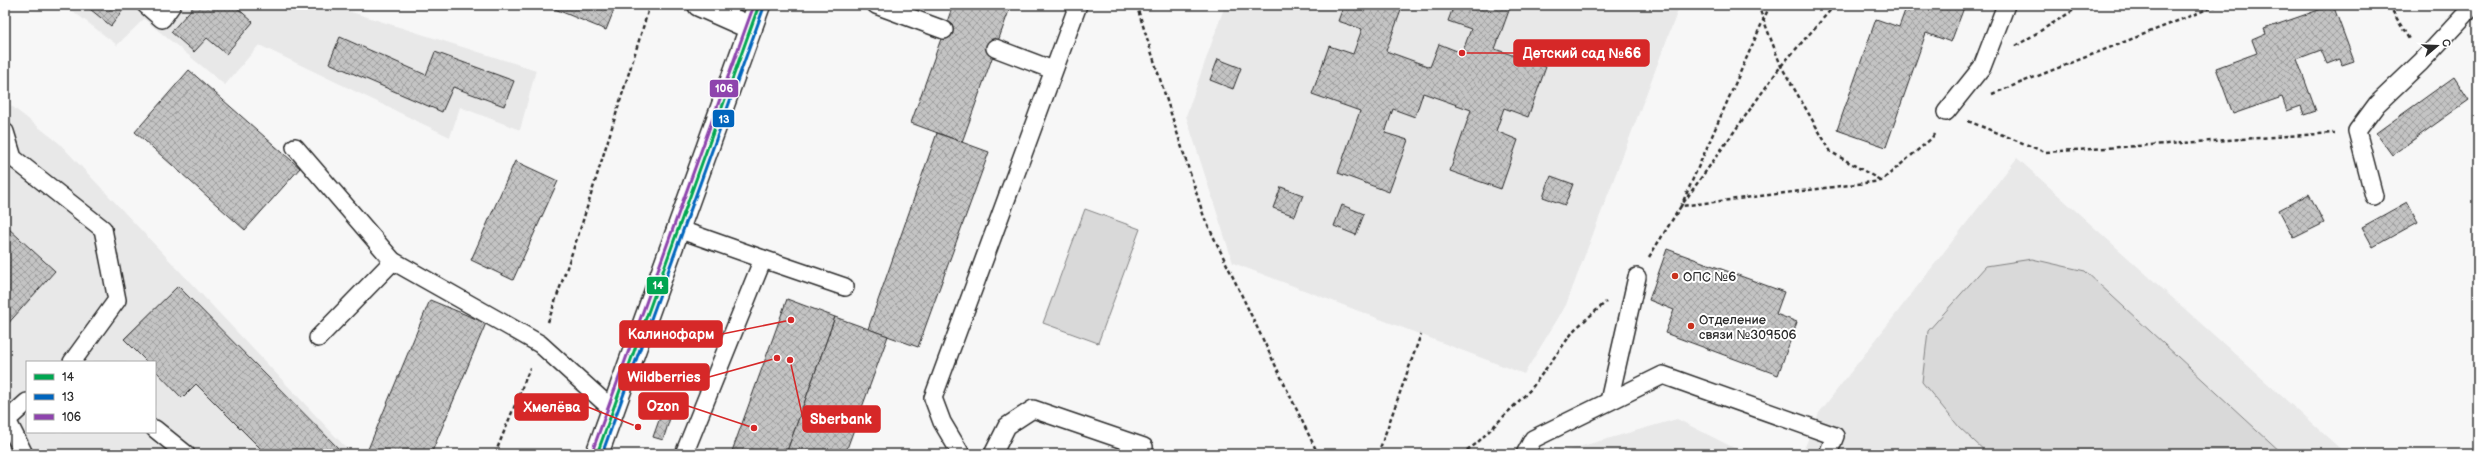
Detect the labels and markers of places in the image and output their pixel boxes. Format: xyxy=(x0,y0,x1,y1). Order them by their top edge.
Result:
callout: Детский сад №66 xyxy=(1514,40,1649,66)
place label: ОПС №6 xyxy=(1683,269,1736,285)
marker: ОПС №6 xyxy=(1670,271,1680,281)
place label: Отделение связи №309506 xyxy=(1699,312,1797,343)
callout: Калинофарм xyxy=(620,321,722,347)
marker: Отделение связи №309506 xyxy=(1686,321,1696,331)
callout: Wildberries xyxy=(619,364,709,390)
callout: Ozon xyxy=(639,393,688,419)
callout: Хмелёва xyxy=(515,394,588,420)
callout: Sberbank xyxy=(803,406,880,432)

